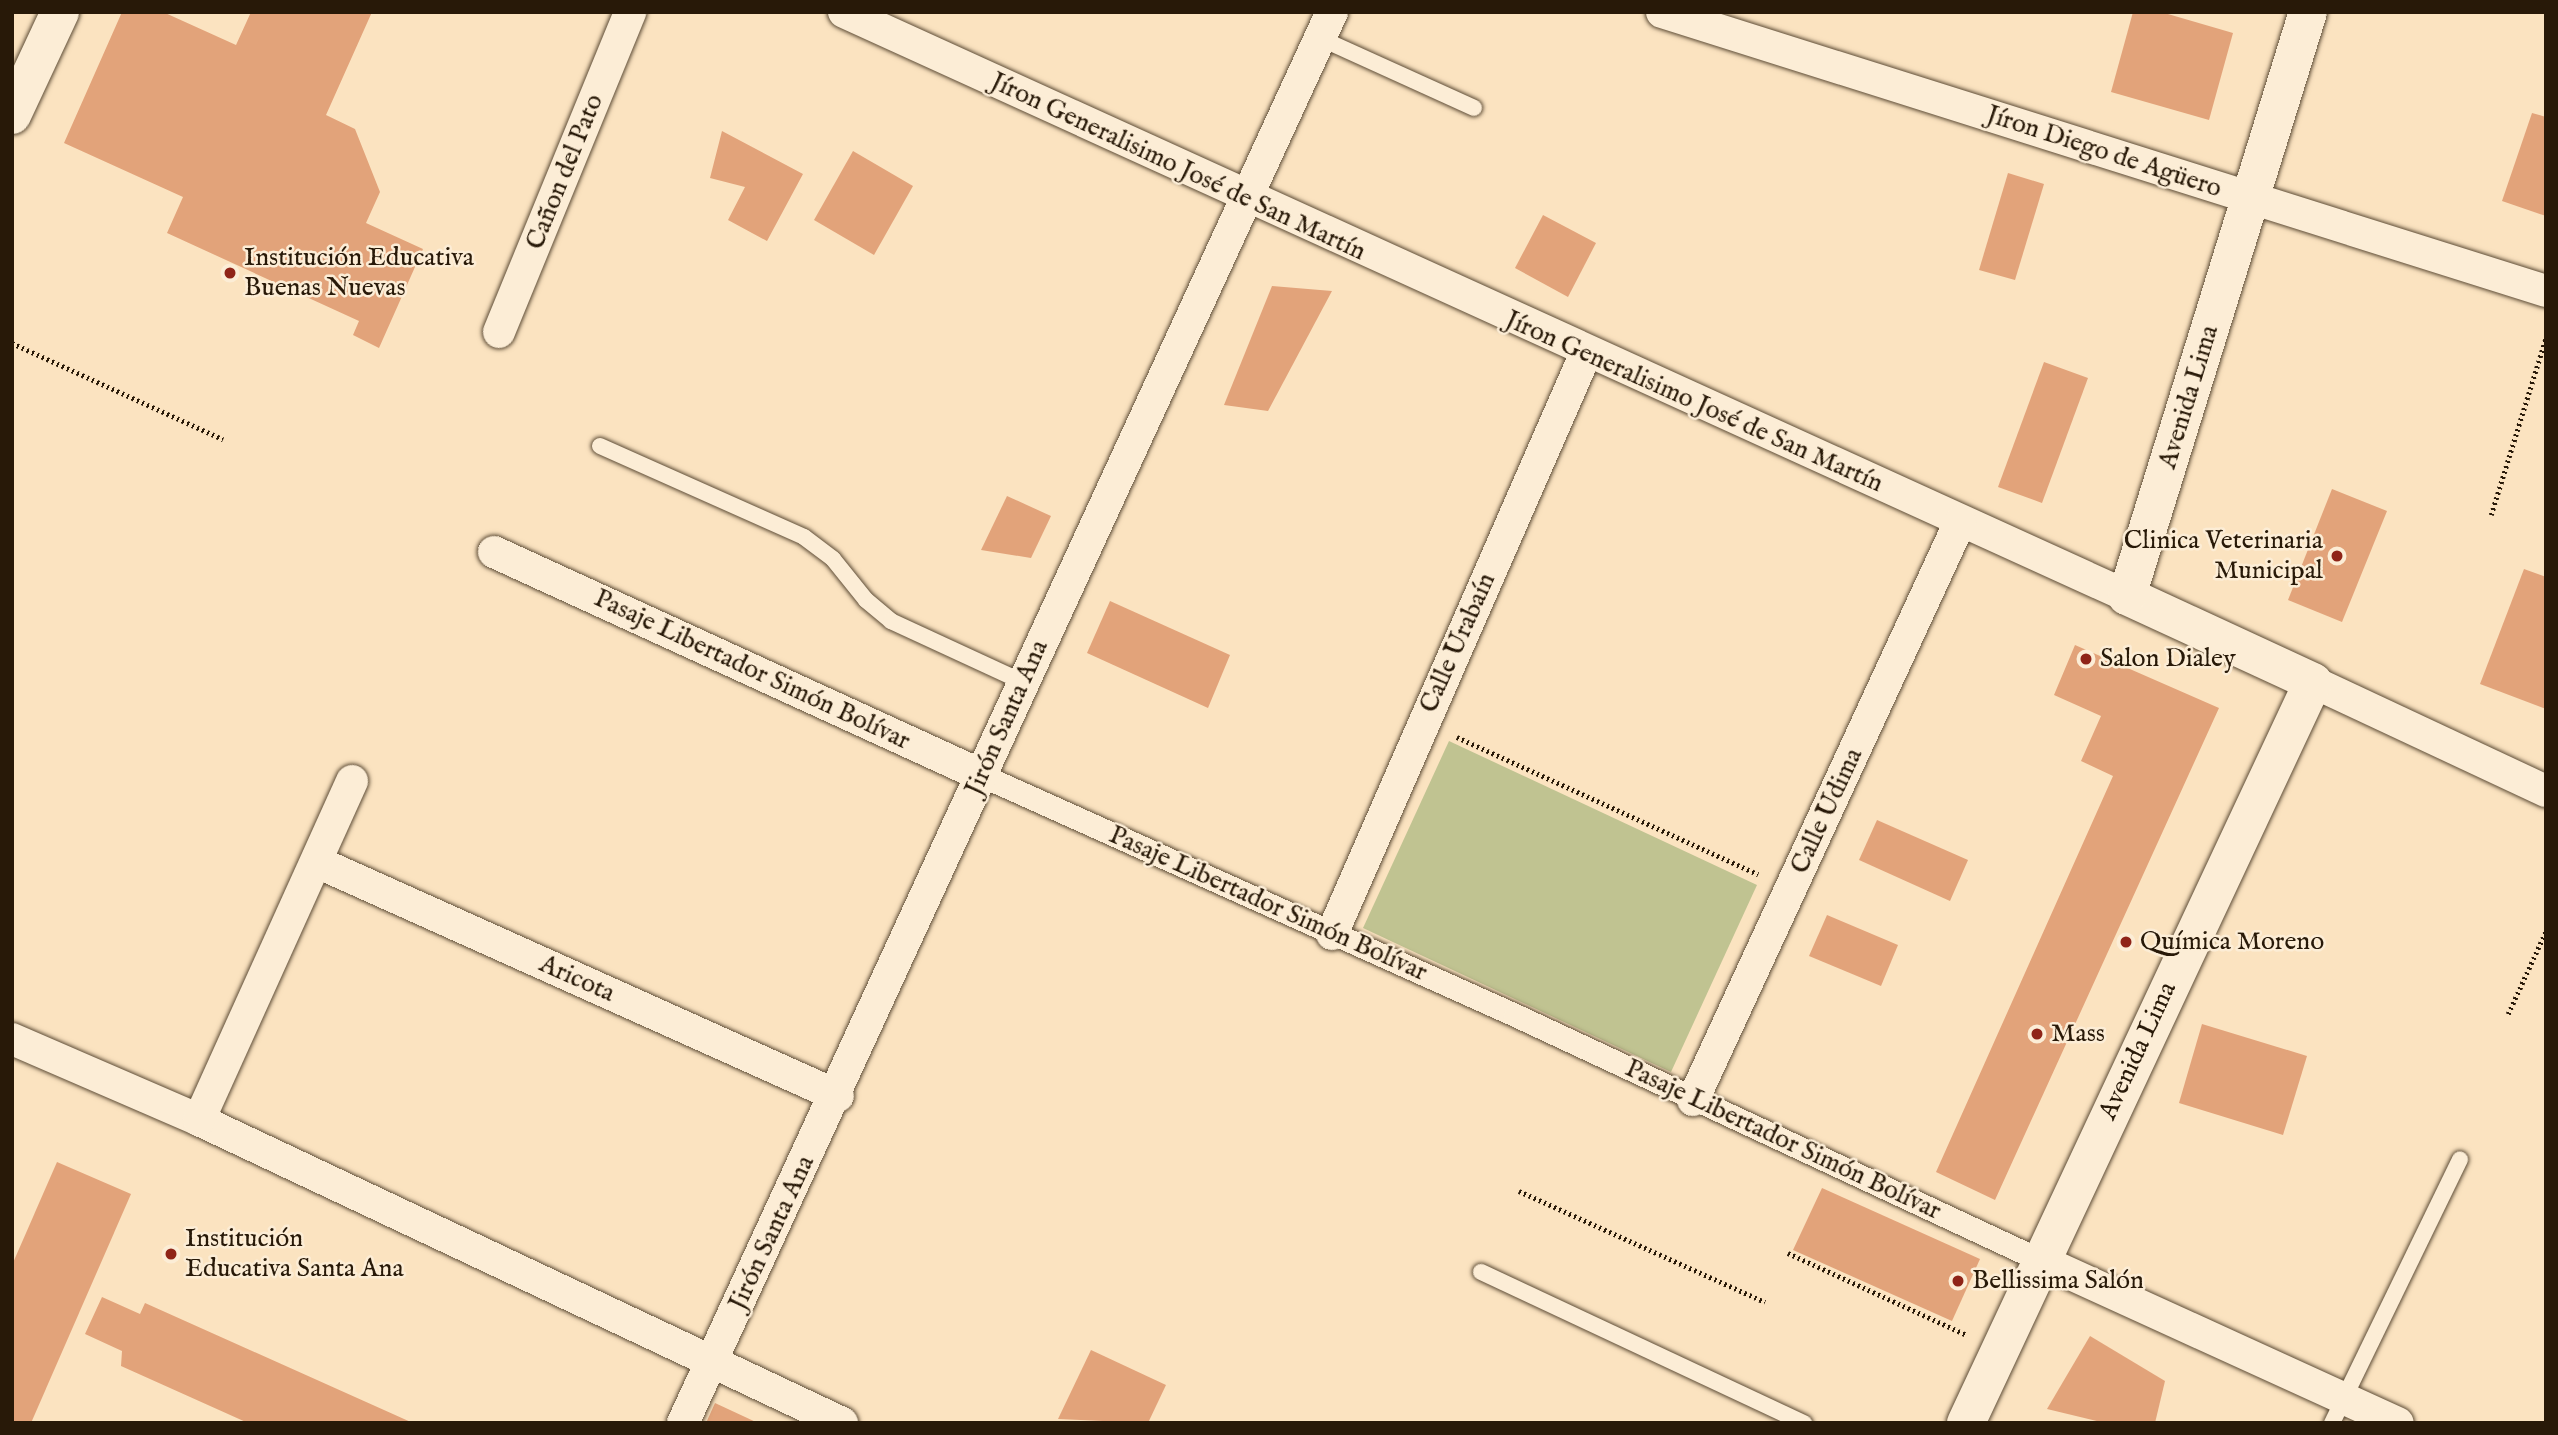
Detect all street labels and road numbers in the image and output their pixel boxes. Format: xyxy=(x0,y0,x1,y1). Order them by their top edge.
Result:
street label: Jíron Generalisimo José de San Martín xyxy=(986,66,1370,268)
street label: Cañon del Pato xyxy=(520,90,610,254)
street label: Jíron Diego de Agüero xyxy=(1983,99,2225,205)
street label: Jíron Generalisimo José de San Martín xyxy=(1500,304,1888,500)
street label: Avenida Lima xyxy=(2152,321,2226,473)
street label: Calle Urabaín xyxy=(1413,568,1503,718)
street label: Pasaje Libertador Simón Bolívar xyxy=(589,583,915,757)
street label: Jirón Santa Ana xyxy=(959,635,1055,801)
street label: Calle Udima xyxy=(1784,743,1870,879)
street label: Pasaje Libertador Simón Bolívar xyxy=(1104,820,1432,988)
street label: Aricota xyxy=(534,949,620,1009)
street label: Avenida Lima xyxy=(2092,977,2184,1125)
street label: Pasaje Libertador Simón Bolívar xyxy=(1620,1053,1946,1227)
street label: Jirón Santa Ana xyxy=(723,1151,821,1315)

